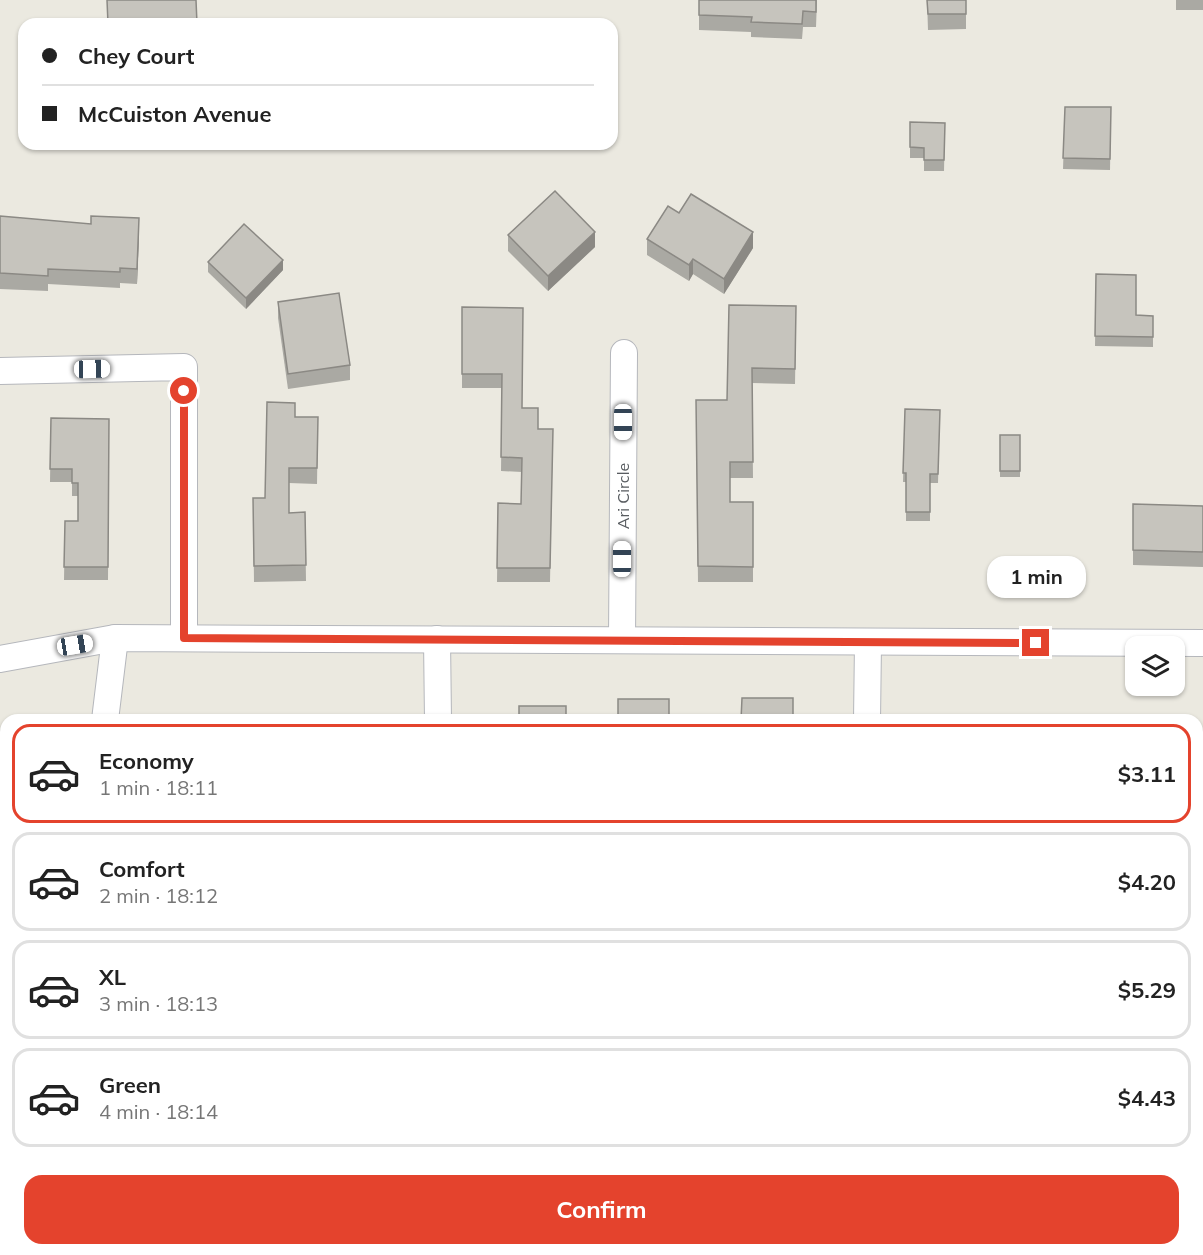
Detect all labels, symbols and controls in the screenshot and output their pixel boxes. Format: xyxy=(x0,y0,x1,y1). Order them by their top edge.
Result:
text: Chey Court xyxy=(78,42,194,70)
text: McCuiston Avenue xyxy=(78,100,271,128)
car xyxy=(74,360,110,378)
route start xyxy=(170,377,197,404)
car xyxy=(614,404,632,440)
street label: Ari Circle xyxy=(613,463,633,529)
car xyxy=(613,541,631,577)
callout: 1 min xyxy=(986,556,1086,598)
text: 1 min xyxy=(1010,564,1063,589)
route end xyxy=(1022,629,1049,656)
car xyxy=(56,633,94,657)
map controls xyxy=(1125,636,1185,696)
button: layers xyxy=(1125,636,1185,696)
icon: car xyxy=(27,747,81,801)
text: Economy xyxy=(99,747,194,775)
text: $3.11 xyxy=(1118,760,1176,788)
text: 1 min · 18:11 xyxy=(99,775,218,800)
icon: car xyxy=(27,855,81,909)
text: Comfort xyxy=(99,855,185,883)
text: $4.20 xyxy=(1118,868,1176,896)
text: 2 min · 18:12 xyxy=(99,883,218,908)
icon: car xyxy=(27,963,81,1017)
text: XL xyxy=(99,963,126,991)
text: $5.29 xyxy=(1118,976,1176,1004)
text: 3 min · 18:13 xyxy=(99,991,218,1016)
icon: car xyxy=(27,1071,81,1125)
text: Green xyxy=(99,1071,161,1099)
text: $4.43 xyxy=(1118,1084,1176,1112)
text: 4 min · 18:14 xyxy=(99,1099,218,1124)
button: Confirm xyxy=(24,1175,1179,1244)

